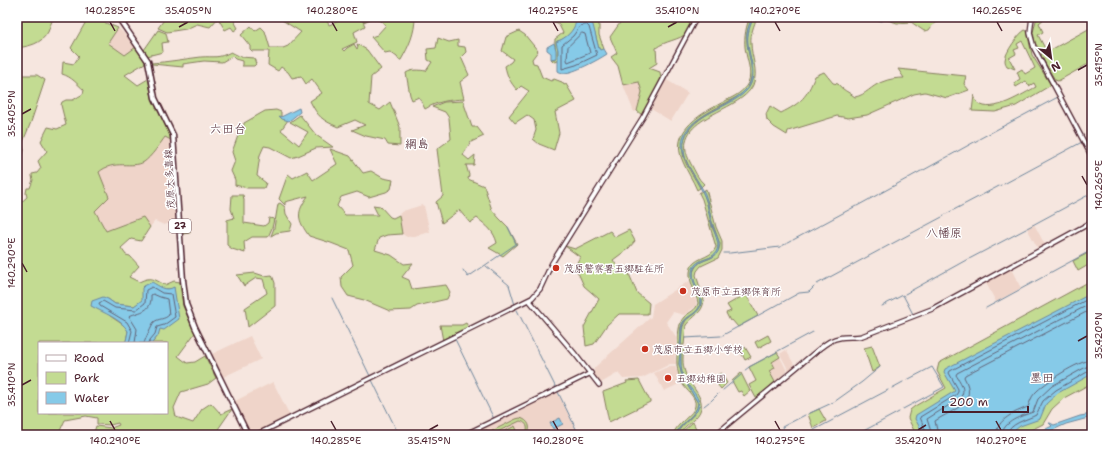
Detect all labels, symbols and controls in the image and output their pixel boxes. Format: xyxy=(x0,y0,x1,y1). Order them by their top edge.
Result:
text: 140.285°E xyxy=(85,4,135,17)
text: 35.405°N xyxy=(164,4,212,17)
text: 140.280°E xyxy=(306,4,358,17)
text: 140.275°E xyxy=(528,4,578,17)
text: 35.410°N xyxy=(655,4,699,17)
text: 140.270°E xyxy=(750,4,800,17)
text: 140.265°E xyxy=(972,4,1022,17)
north arrow xyxy=(1031,38,1071,78)
text: 35.415°N xyxy=(1092,43,1105,87)
text: N xyxy=(1048,58,1063,75)
text: 35.405°N xyxy=(5,90,18,138)
district label: 六田台 xyxy=(210,121,246,137)
district label: 綱島 xyxy=(405,136,429,152)
street label: 茂原大多喜線 xyxy=(161,149,178,209)
text: 140.265°E xyxy=(1092,160,1105,210)
road number: 27 xyxy=(169,219,191,233)
district label: 八幡原 xyxy=(926,225,962,241)
text: 140.290°E xyxy=(5,237,18,289)
place label: 茂原警察署五郷駐在所 xyxy=(564,262,664,275)
marker: 茂原警察署五郷駐在所 xyxy=(551,263,561,273)
place label: 茂原市立五郷保育所 xyxy=(691,285,781,298)
marker: 茂原市立五郷保育所 xyxy=(678,286,688,296)
text: 35.420°N xyxy=(1092,312,1105,360)
legend xyxy=(38,342,168,414)
place label: 茂原市立五郷小学校 xyxy=(653,343,743,356)
marker: 茂原市立五郷小学校 xyxy=(640,344,650,354)
text: Road xyxy=(74,350,105,366)
text: 35.410°N xyxy=(5,363,18,407)
text: Park xyxy=(74,370,100,386)
district label: 墨田 xyxy=(1030,370,1054,386)
place label: 五郷幼稚園 xyxy=(676,372,726,385)
marker: 五郷幼稚園 xyxy=(663,373,673,383)
scale bar xyxy=(943,388,1028,414)
text: Water xyxy=(74,390,110,406)
text: 200 m xyxy=(949,394,988,410)
text: 140.290°E xyxy=(89,434,141,447)
text: 140.285°E xyxy=(311,434,361,447)
text: 35.415°N xyxy=(407,434,451,447)
text: 140.280°E xyxy=(532,434,584,447)
text: 140.275°E xyxy=(755,434,805,447)
text: 35.420°N xyxy=(894,434,942,447)
text: 140.270°E xyxy=(976,434,1026,447)

